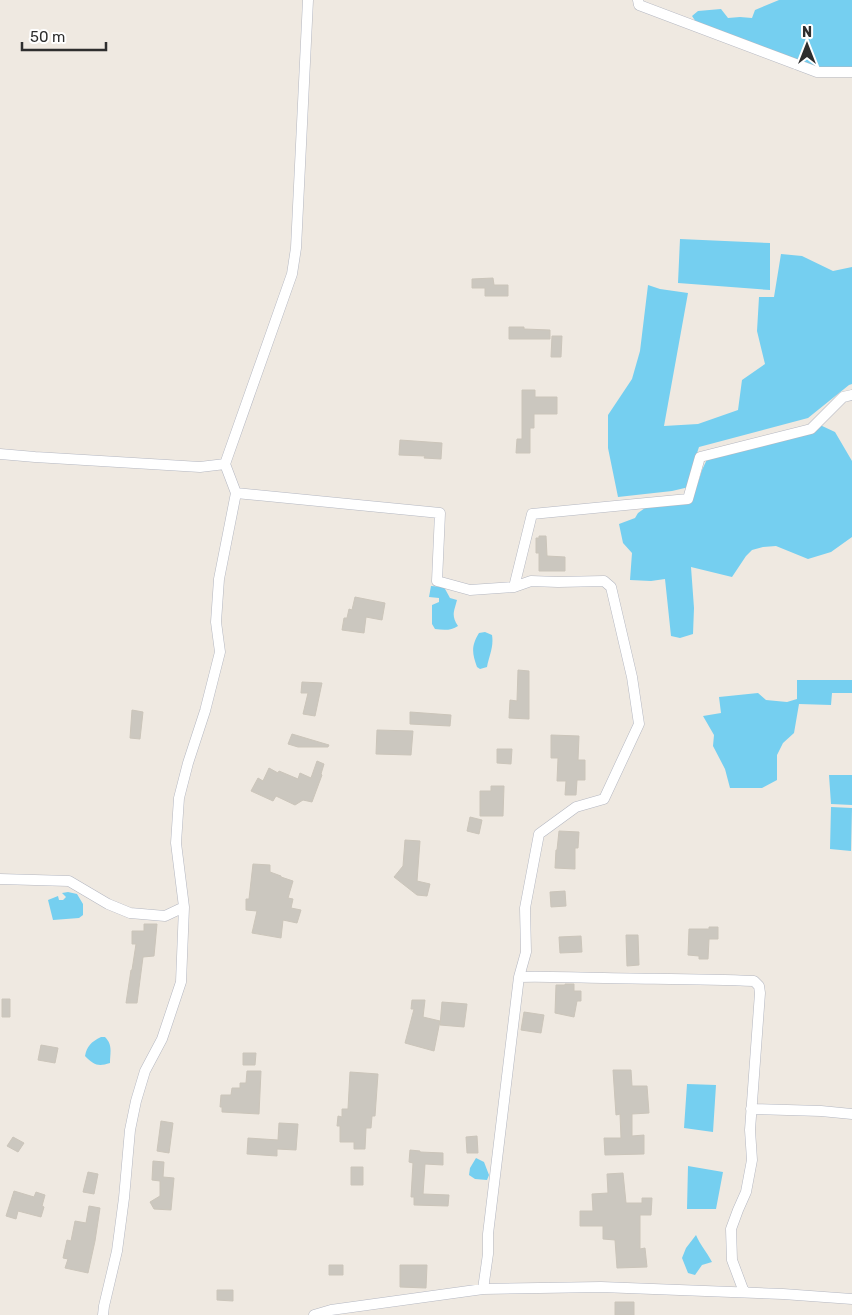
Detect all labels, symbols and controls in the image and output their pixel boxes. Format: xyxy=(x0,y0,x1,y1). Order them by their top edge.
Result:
scale bar xyxy=(22,20,106,52)
north arrow xyxy=(782,20,832,70)
text: N xyxy=(802,24,812,41)
text: 50 m xyxy=(30,28,65,46)

